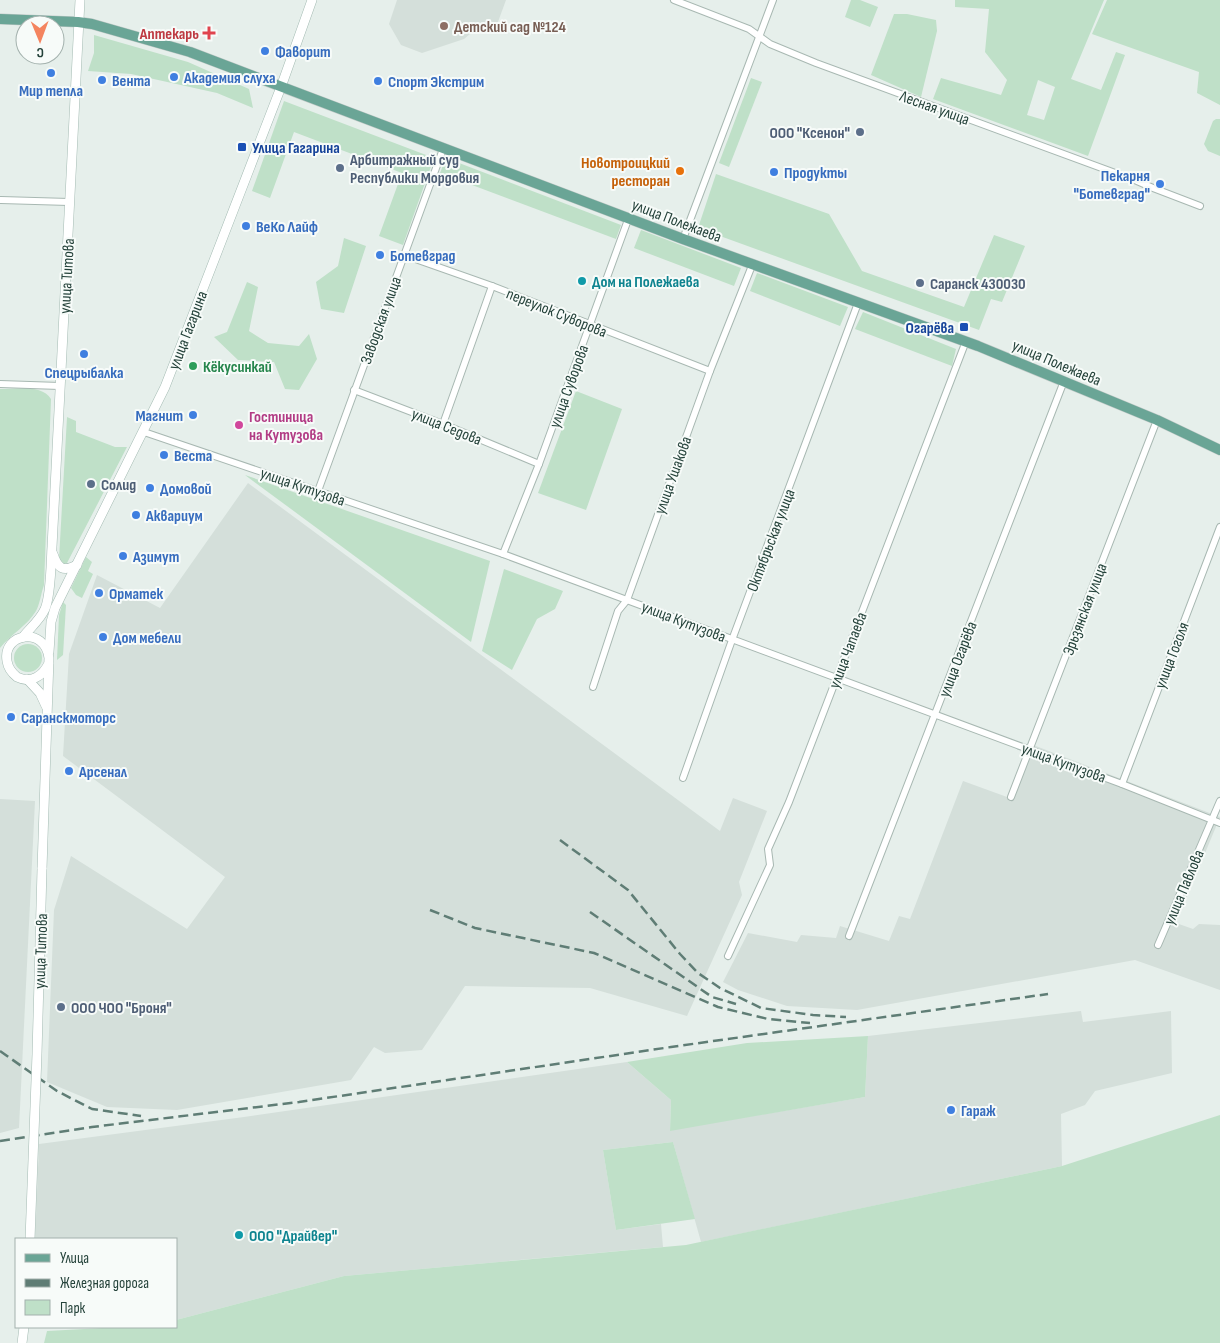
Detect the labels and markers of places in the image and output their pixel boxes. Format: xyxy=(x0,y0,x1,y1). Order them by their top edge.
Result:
place label: Детский сад №124 xyxy=(454,18,566,37)
marker: Детский сад №124 xyxy=(438,20,450,32)
place label: Аптекарь xyxy=(139,25,199,44)
marker: Аптекарь xyxy=(203,27,215,39)
place label: Фаворит xyxy=(275,43,331,62)
marker: Фаворит xyxy=(259,45,271,57)
marker: Мир тепла xyxy=(45,67,57,79)
place label: Академия слуха xyxy=(183,69,276,88)
marker: Академия слуха xyxy=(168,71,180,83)
place label: Вента xyxy=(112,72,151,91)
place label: Спорт Экстрим xyxy=(388,73,484,92)
marker: Вента xyxy=(96,74,108,86)
marker: Спорт Экстрим xyxy=(372,75,384,87)
place label: Мир тепла xyxy=(19,82,83,101)
place label: ООО "Ксенон" xyxy=(769,124,850,143)
marker: ООО "Ксенон" xyxy=(854,126,866,138)
place label: Улица Гагарина xyxy=(252,139,340,158)
marker: Улица Гагарина xyxy=(236,141,248,153)
place label: Арбитражный суд Республики Мордовия xyxy=(349,151,479,188)
place label: Новотроицкий ресторан xyxy=(581,154,670,191)
marker: Арбитражный суд Республики Мордовия xyxy=(334,162,346,174)
place label: Продукты xyxy=(784,164,847,183)
marker: Новотроицкий ресторан xyxy=(674,165,686,177)
marker: Продукты xyxy=(768,166,780,178)
place label: Пекарня "Ботевград" xyxy=(1073,167,1150,204)
marker: Пекарня "Ботевград" xyxy=(1154,178,1166,190)
place label: ВеКо Лайф xyxy=(256,218,318,237)
marker: ВеКо Лайф xyxy=(240,220,252,232)
place label: Ботевград xyxy=(390,247,456,266)
marker: Ботевград xyxy=(374,249,386,261)
place label: Дом на Полежаева xyxy=(592,273,699,292)
marker: Дом на Полежаева xyxy=(576,275,588,287)
place label: Саранск 430030 xyxy=(930,275,1026,294)
marker: Саранск 430030 xyxy=(914,277,926,289)
place label: Огарёва xyxy=(906,319,954,338)
marker: Огарёва xyxy=(958,321,970,333)
marker: Спецрыбалка xyxy=(78,348,90,360)
place label: Кёкусинкай xyxy=(203,358,272,377)
marker: Кёкусинкай xyxy=(187,360,199,372)
place label: Спецрыбалка xyxy=(44,364,124,383)
place label: Магнит xyxy=(135,407,183,426)
place label: Гостиница на Кутузова xyxy=(249,408,323,445)
marker: Магнит xyxy=(187,409,199,421)
marker: Гостиница на Кутузова xyxy=(233,419,245,431)
place label: Веста xyxy=(174,447,212,466)
marker: Веста xyxy=(158,449,170,461)
place label: Солид xyxy=(101,476,136,495)
marker: Солид xyxy=(85,478,97,490)
place label: Домовой xyxy=(160,480,212,499)
marker: Домовой xyxy=(144,482,156,494)
place label: Аквариум xyxy=(145,507,203,526)
marker: Аквариум xyxy=(130,509,142,521)
place label: Азимут xyxy=(132,548,179,567)
marker: Азимут xyxy=(117,550,129,562)
place label: Орматек xyxy=(109,585,163,604)
marker: Орматек xyxy=(93,587,105,599)
place label: Дом мебели xyxy=(113,629,181,648)
marker: Дом мебели xyxy=(97,631,109,643)
place label: Саранскмоторс xyxy=(21,709,116,728)
marker: Саранскмоторс xyxy=(5,711,17,723)
place label: Арсенал xyxy=(78,763,128,782)
marker: Арсенал xyxy=(63,765,75,777)
place label: ООО ЧОО "Броня" xyxy=(71,999,172,1018)
marker: ООО ЧОО "Броня" xyxy=(55,1001,67,1013)
place label: Гараж xyxy=(961,1102,996,1121)
marker: Гараж xyxy=(945,1104,957,1116)
place label: ООО "Драйвер" xyxy=(249,1227,337,1246)
marker: ООО "Драйвер" xyxy=(233,1229,245,1241)

